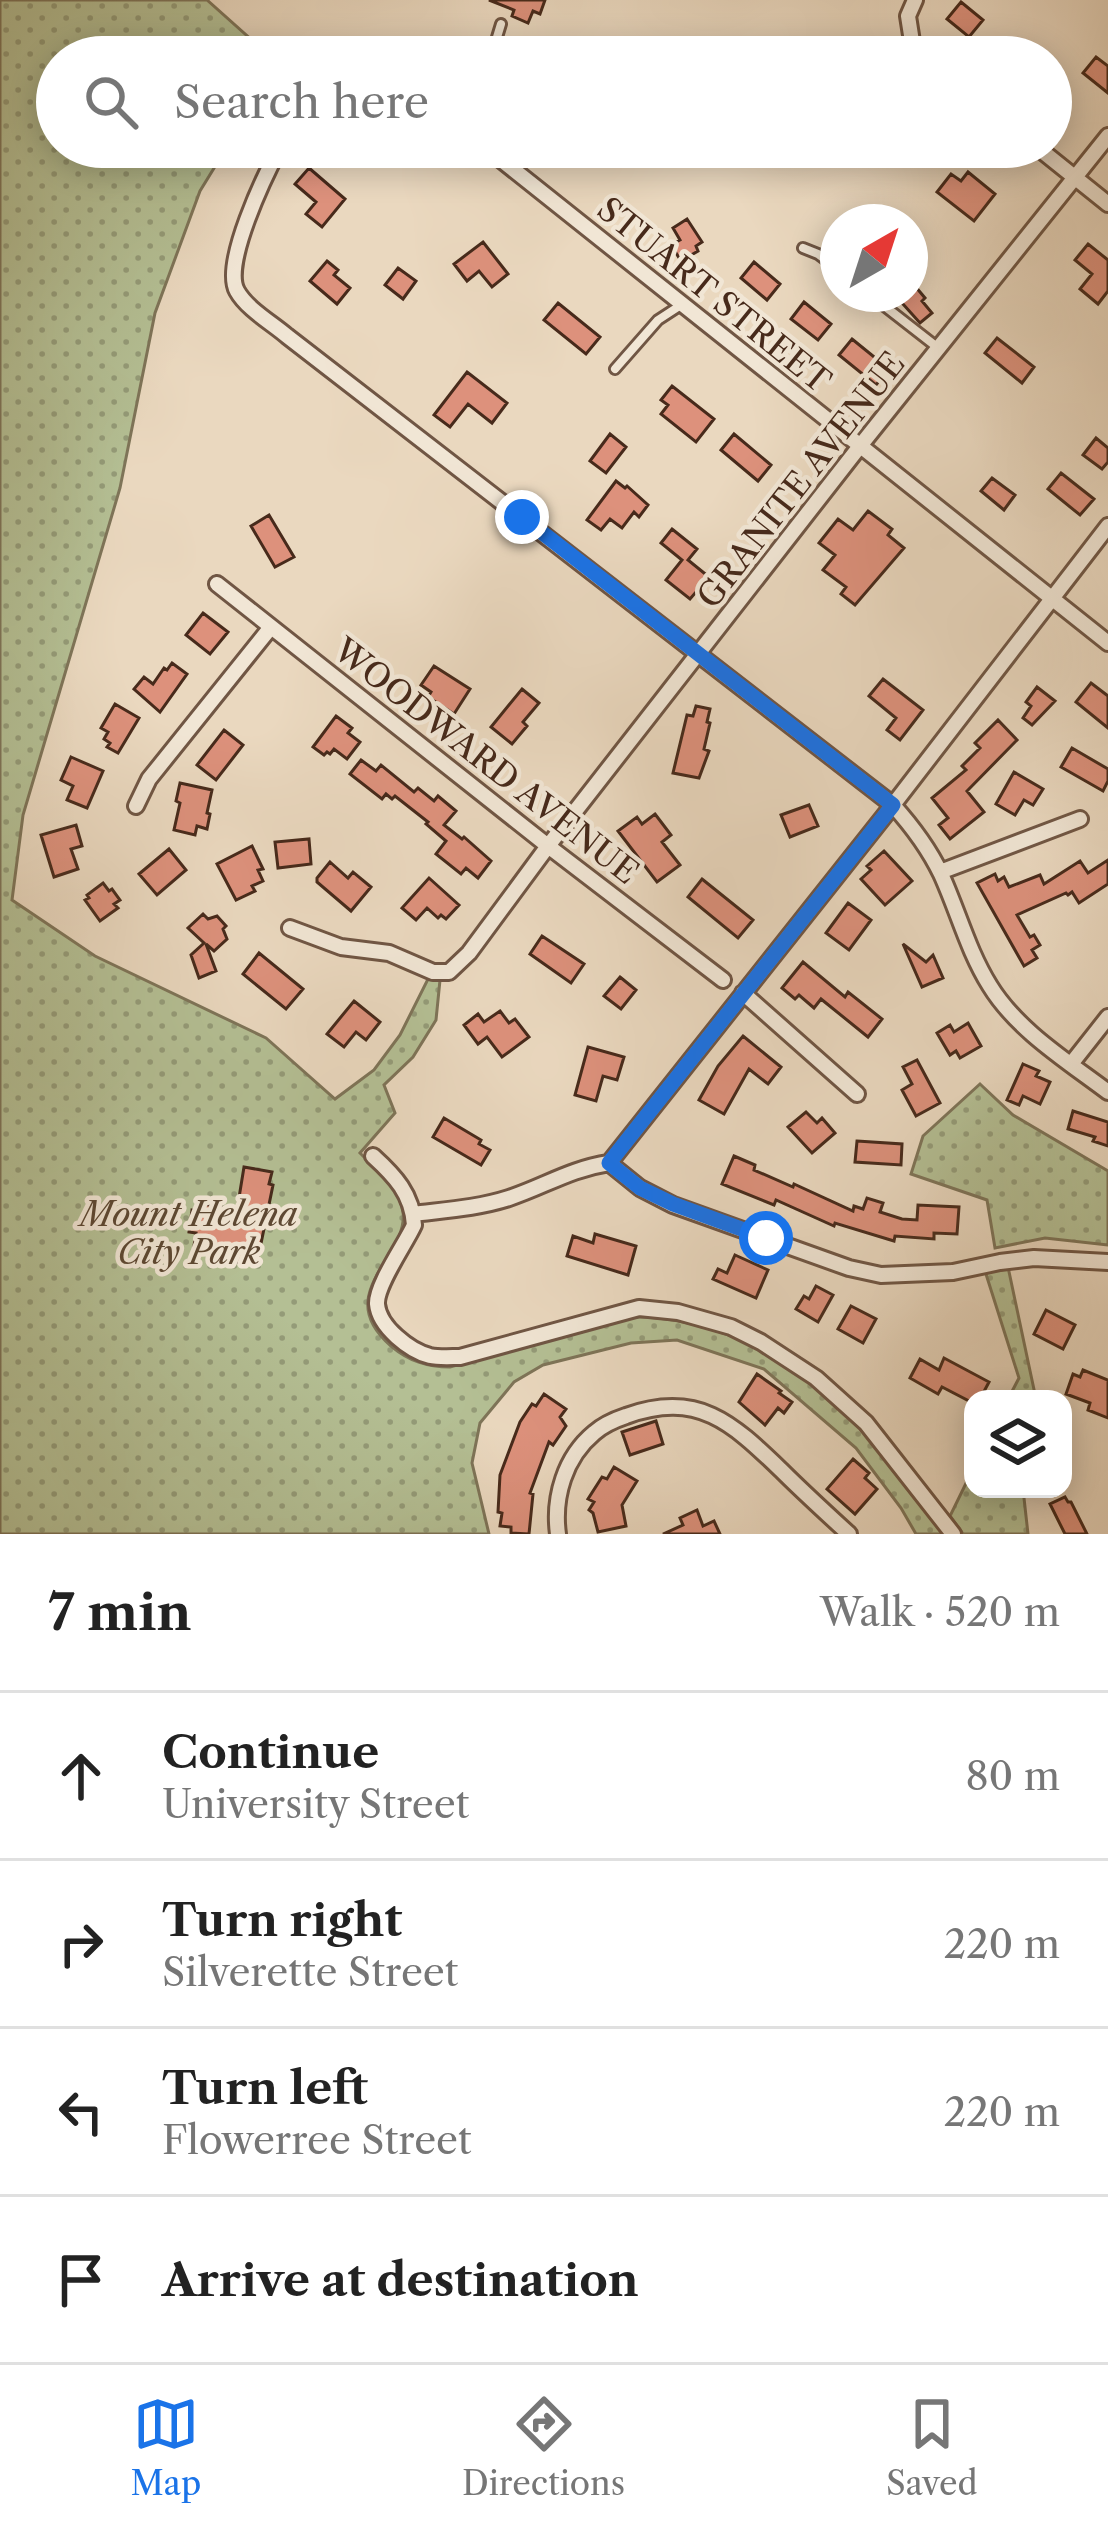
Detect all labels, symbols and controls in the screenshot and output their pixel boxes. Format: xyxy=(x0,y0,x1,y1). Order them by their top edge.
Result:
search box xyxy=(36,36,1072,168)
icon: search xyxy=(78,69,144,135)
text: Search here xyxy=(174,74,429,130)
street label: STUART STREET xyxy=(589,188,839,402)
north arrow xyxy=(820,204,928,312)
street label: GRANITE AVENUE xyxy=(688,344,914,616)
route end xyxy=(495,490,549,544)
street label: WOODWARD AVENUE xyxy=(325,629,647,893)
park label: Mount Helena City Park xyxy=(76,1194,298,1273)
route start xyxy=(739,1211,793,1265)
map controls xyxy=(964,1390,1072,1498)
button: layers xyxy=(964,1390,1072,1498)
text: 7 min xyxy=(48,1581,191,1643)
text: Walk · 520 m xyxy=(820,1588,1060,1636)
text: Continue xyxy=(162,1724,379,1780)
icon: ahead xyxy=(48,1743,114,1809)
text: 80 m xyxy=(965,1752,1060,1800)
text: University Street xyxy=(162,1780,469,1828)
text: Turn right xyxy=(162,1892,402,1948)
icon: right xyxy=(48,1911,114,1977)
text: 220 m xyxy=(944,1920,1060,1968)
text: Silverette Street xyxy=(162,1948,458,1996)
text: Turn left xyxy=(162,2060,368,2116)
icon: left xyxy=(48,2079,114,2145)
text: 220 m xyxy=(944,2088,1060,2136)
text: Flowerree Street xyxy=(162,2116,472,2164)
icon: arrive xyxy=(48,2247,114,2313)
text: Arrive at destination xyxy=(162,2252,639,2308)
tab: Map xyxy=(130,2391,201,2504)
tab: Directions xyxy=(462,2391,625,2504)
tab: Saved xyxy=(886,2391,978,2504)

